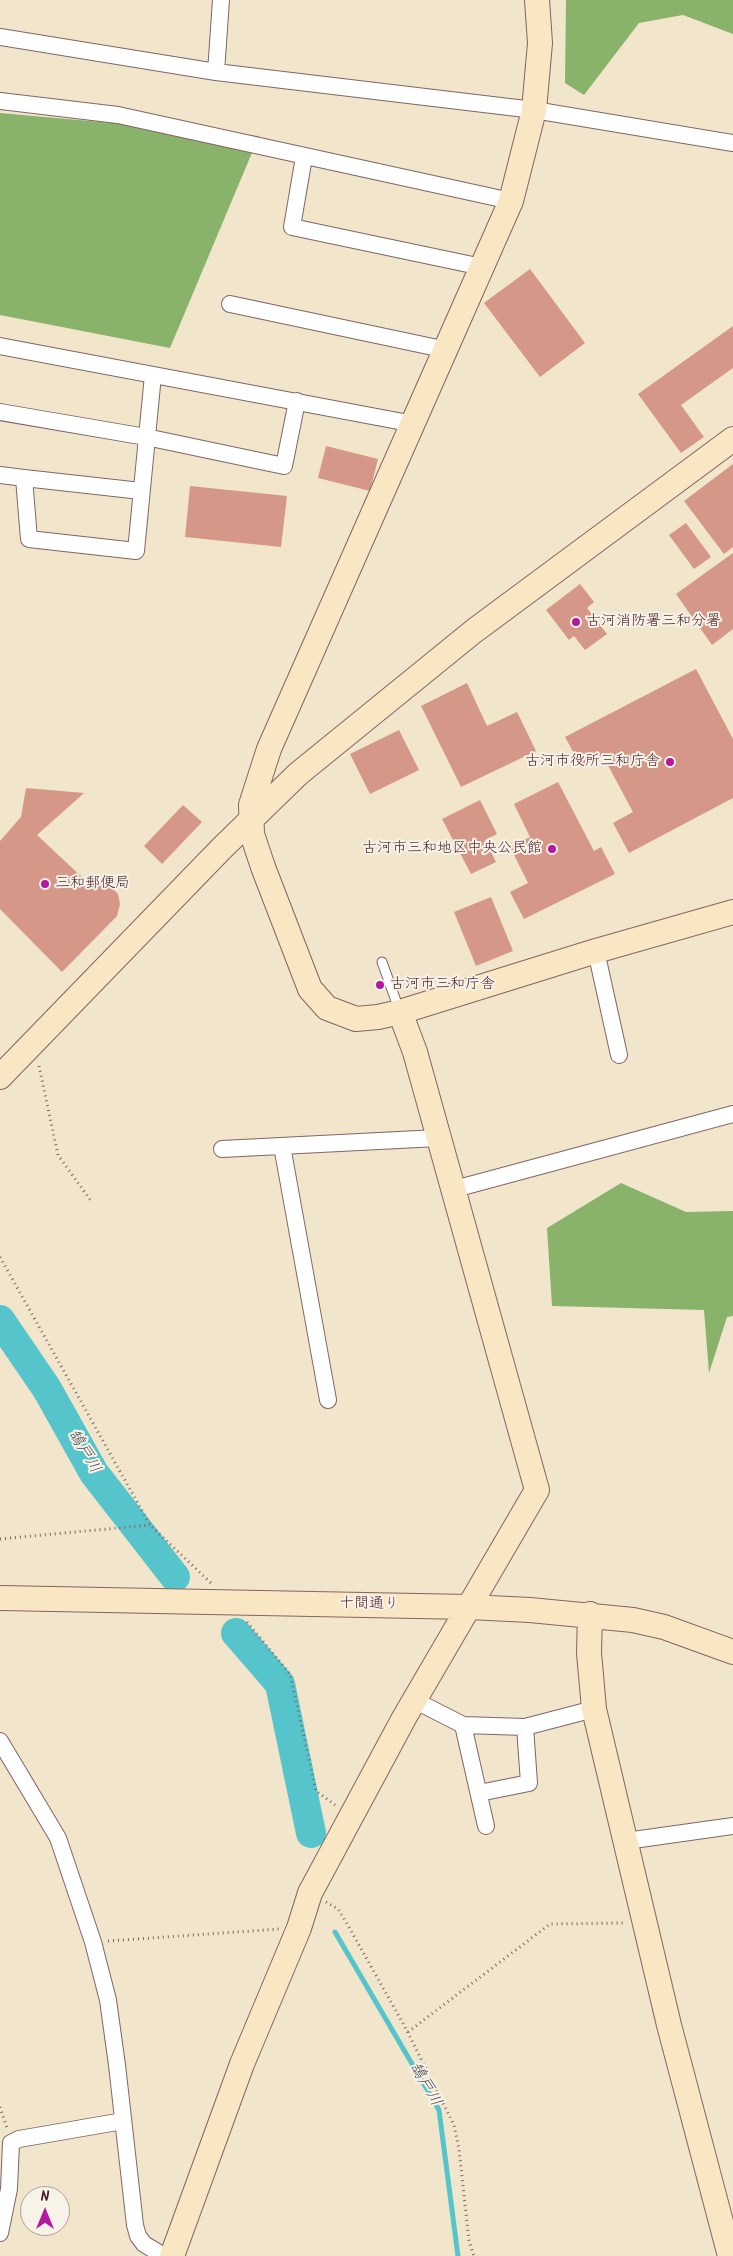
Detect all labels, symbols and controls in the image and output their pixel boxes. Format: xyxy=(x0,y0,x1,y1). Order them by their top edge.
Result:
place label: 古河消防署三和分署 xyxy=(586,613,721,631)
marker: 古河消防署三和分署 xyxy=(570,616,582,628)
place label: 古河市役所三和庁舎 xyxy=(525,753,660,771)
marker: 古河市役所三和庁舎 xyxy=(664,756,676,768)
place label: 古河市三和地区中央公民館 xyxy=(362,840,542,858)
marker: 古河市三和地区中央公民館 xyxy=(546,843,558,855)
place label: 三和郵便局 xyxy=(55,875,130,893)
marker: 三和郵便局 xyxy=(39,878,51,890)
place label: 古河市三和庁舎 xyxy=(390,976,495,994)
marker: 古河市三和庁舎 xyxy=(374,979,386,991)
water label: 鵠戸川 xyxy=(62,1426,104,1478)
street label: 十間通り xyxy=(339,1595,399,1615)
water label: 鵠戸川 xyxy=(404,2059,444,2111)
north arrow xyxy=(20,2186,70,2236)
text: N xyxy=(41,2186,49,2208)

